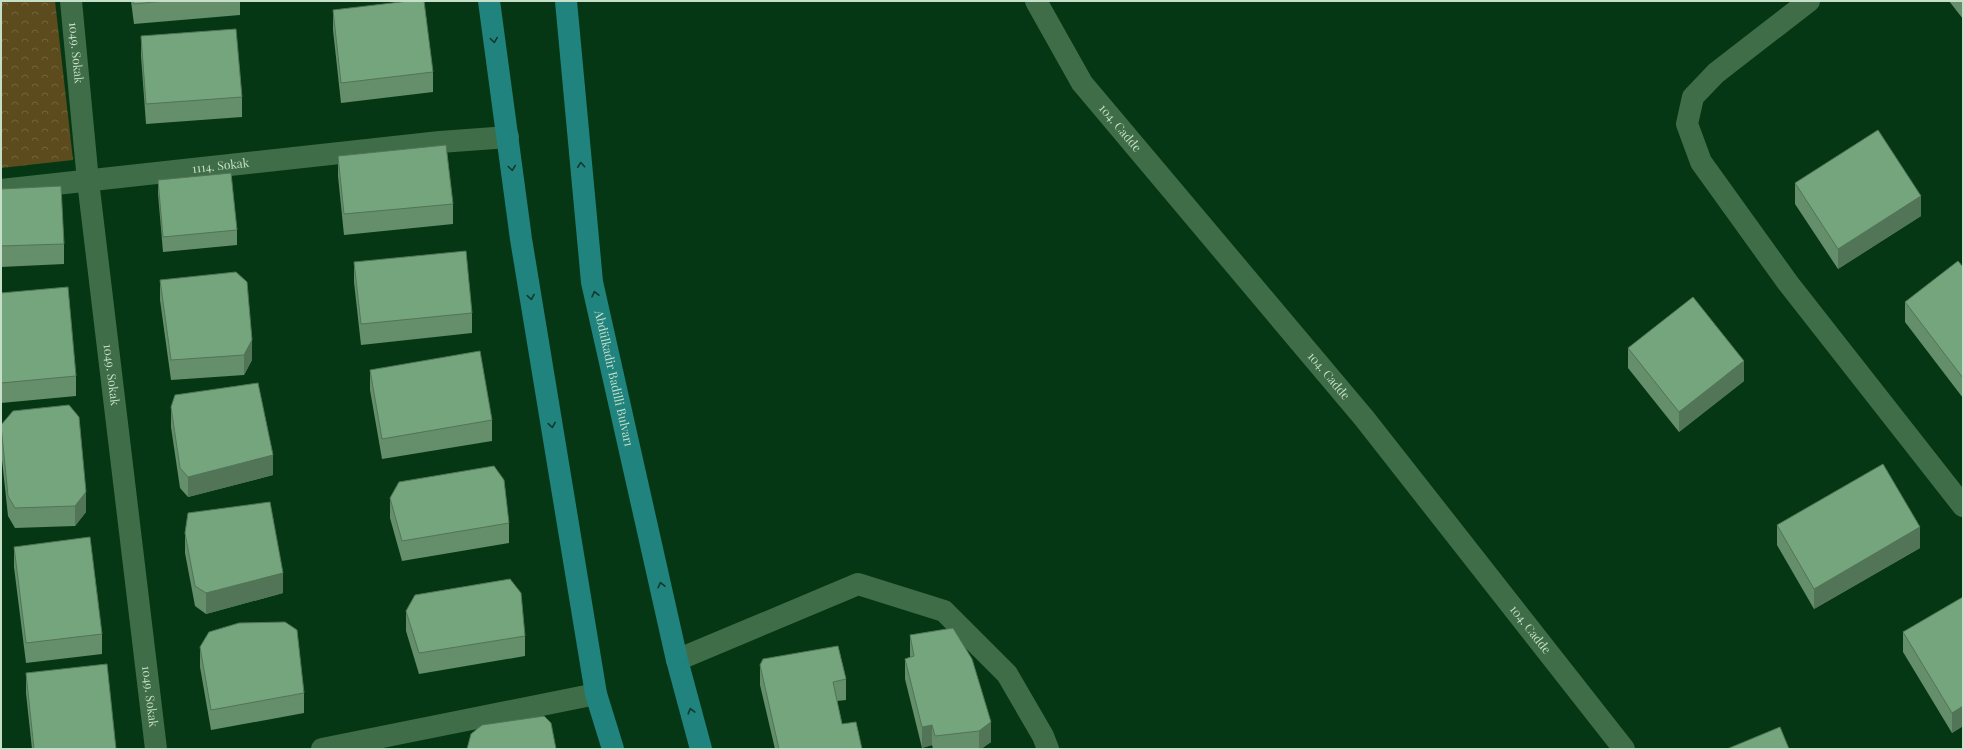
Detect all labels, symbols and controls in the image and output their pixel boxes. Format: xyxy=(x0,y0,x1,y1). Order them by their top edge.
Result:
street label: 1049. Sokak xyxy=(66,21,88,85)
one-way arrow xyxy=(490,37,499,43)
street label: 104. Cadde xyxy=(1096,100,1146,155)
street label: 1114. Sokak xyxy=(191,154,250,176)
one-way arrow xyxy=(577,162,586,168)
one-way arrow xyxy=(507,165,516,172)
one-way arrow xyxy=(591,291,599,297)
one-way arrow xyxy=(526,294,535,300)
street label: Abdülkadir Badilli Bulvarı xyxy=(591,308,638,448)
street label: 1049. Sokak xyxy=(101,343,124,407)
street label: 104. Cadde xyxy=(1305,348,1354,403)
one-way arrow xyxy=(547,422,556,428)
one-way arrow xyxy=(657,582,665,588)
street label: 104. Cadde xyxy=(1507,601,1555,657)
street label: 1049. Sokak xyxy=(139,665,162,728)
one-way arrow xyxy=(687,708,696,715)

